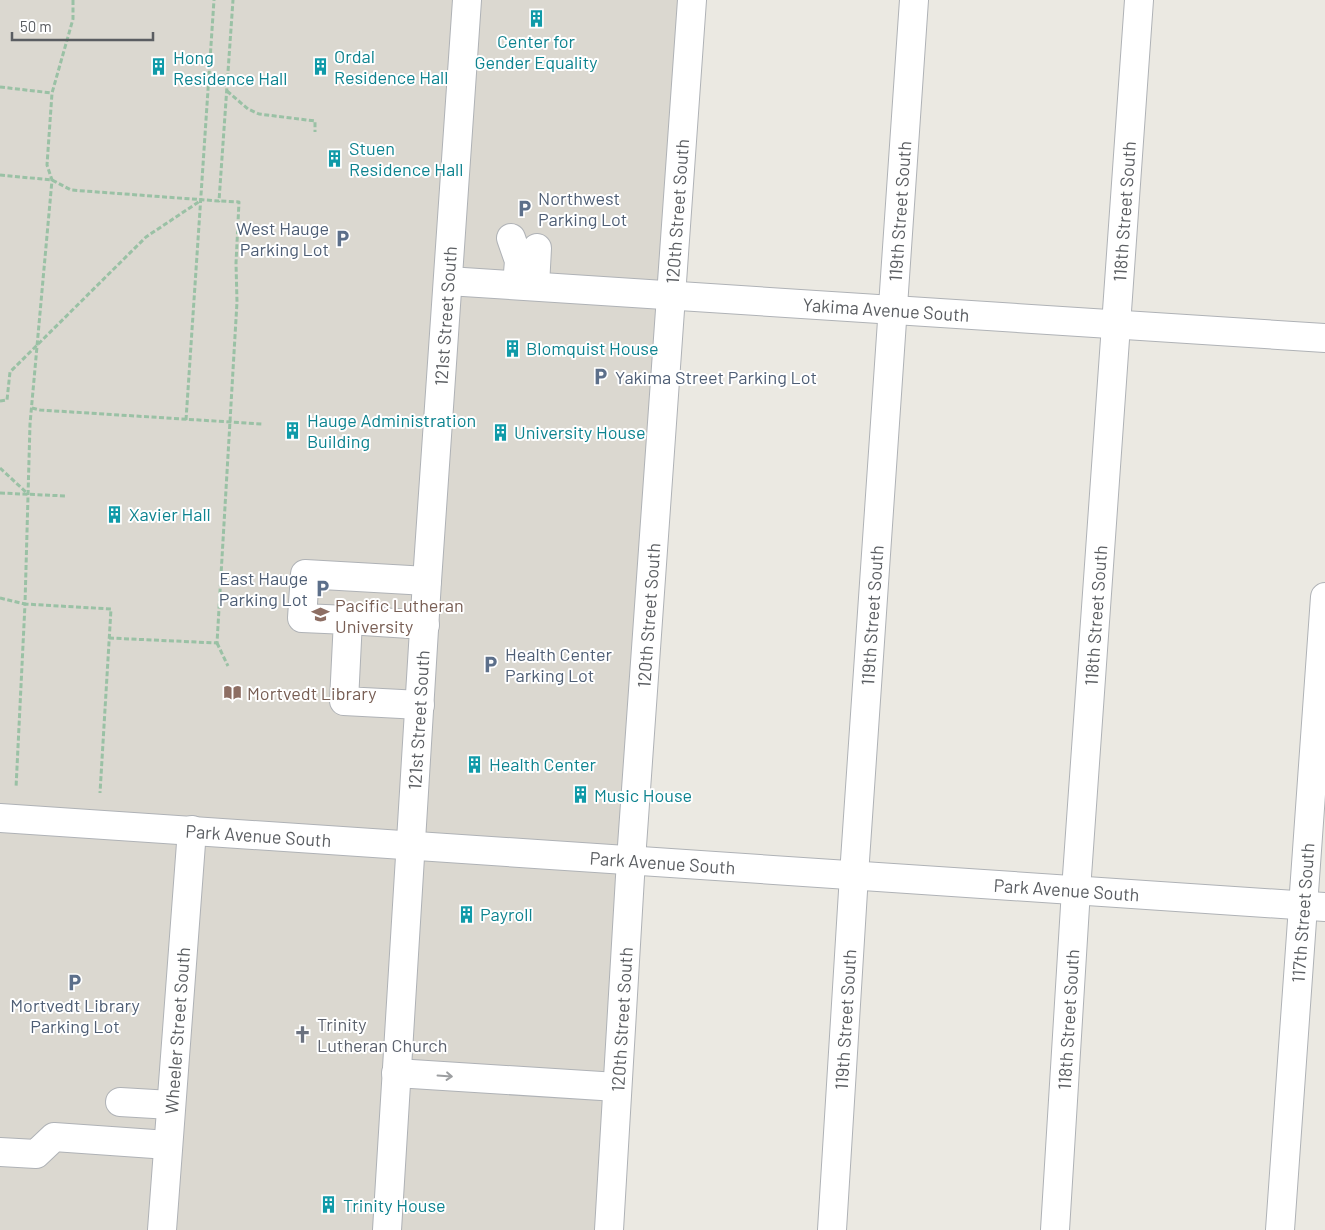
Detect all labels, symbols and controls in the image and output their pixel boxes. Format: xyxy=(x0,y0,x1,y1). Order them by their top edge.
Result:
building icon: Center for Gender Equality xyxy=(526,8,546,28)
scale bar xyxy=(12,10,154,42)
text: 50 m xyxy=(20,17,52,35)
place label: Center for Gender Equality xyxy=(474,30,598,73)
place label: Ordal Residence Hall xyxy=(334,45,448,88)
place label: Hong Residence Hall xyxy=(173,46,287,89)
building icon: Ordal Residence Hall xyxy=(310,56,330,76)
building icon: Hong Residence Hall xyxy=(149,57,169,77)
place label: Stuen Residence Hall xyxy=(349,137,463,180)
street label: 120th Street South xyxy=(661,138,693,284)
street label: 119th Street South xyxy=(884,140,915,282)
street label: 118th Street South xyxy=(1108,140,1140,282)
building icon: Stuen Residence Hall xyxy=(325,148,345,168)
place label: Northwest Parking Lot xyxy=(538,187,627,230)
parking icon: Northwest Parking Lot xyxy=(514,198,534,218)
place label: West Hauge Parking Lot xyxy=(236,217,329,260)
parking icon: West Hauge Parking Lot xyxy=(333,228,353,248)
street label: 121st Street South xyxy=(429,245,461,386)
street label: Yakima Avenue South xyxy=(802,293,970,326)
place label: Blomquist House xyxy=(526,337,659,359)
building icon: Blomquist House xyxy=(502,338,522,358)
place label: Yakima Street Parking Lot xyxy=(615,366,817,388)
parking icon: Yakima Street Parking Lot xyxy=(591,367,611,387)
place label: Hauge Administration Building xyxy=(307,409,476,452)
building icon: Hauge Administration Building xyxy=(283,420,303,440)
place label: University House xyxy=(514,421,645,443)
building icon: University House xyxy=(490,422,510,442)
place label: Xavier Hall xyxy=(129,503,211,525)
building icon: Xavier Hall xyxy=(105,504,125,524)
street label: 120th Street South xyxy=(632,542,664,688)
street label: 119th Street South xyxy=(856,544,888,686)
street label: 118th Street South xyxy=(1079,544,1111,686)
place label: East Hauge Parking Lot xyxy=(219,567,308,610)
parking icon: East Hauge Parking Lot xyxy=(312,578,332,598)
place label: Pacific Lutheran University xyxy=(335,594,464,637)
school or university icon: Pacific Lutheran University xyxy=(311,605,331,625)
place label: Health Center Parking Lot xyxy=(505,643,613,686)
street label: 121st Street South xyxy=(403,649,434,790)
parking icon: Health Center Parking Lot xyxy=(481,654,501,674)
place label: Mortvedt Library xyxy=(247,682,377,704)
library icon: Mortvedt Library xyxy=(223,683,243,703)
place label: Health Center xyxy=(489,753,597,775)
building icon: Health Center xyxy=(465,754,485,774)
place label: Music House xyxy=(594,784,692,806)
building icon: Music House xyxy=(570,785,590,805)
street label: Park Avenue South xyxy=(185,819,332,851)
street label: 117th Street South xyxy=(1287,842,1318,983)
street label: Park Avenue South xyxy=(589,847,736,878)
street label: Park Avenue South xyxy=(993,874,1140,906)
place label: Payroll xyxy=(480,903,533,925)
building icon: Payroll xyxy=(456,904,476,924)
street label: Wheeler Street South xyxy=(160,946,194,1115)
street label: 120th Street South xyxy=(606,946,637,1092)
street label: 119th Street South xyxy=(830,948,860,1090)
street label: 118th Street South xyxy=(1053,948,1083,1090)
parking icon: Mortvedt Library Parking Lot xyxy=(65,972,85,992)
place label: Mortvedt Library Parking Lot xyxy=(10,994,140,1037)
place label: Trinity Lutheran Church xyxy=(317,1013,447,1056)
church icon: Trinity Lutheran Church xyxy=(293,1024,313,1044)
one-way arrow xyxy=(437,1071,453,1080)
place label: Trinity House xyxy=(343,1194,446,1216)
building icon: Trinity House xyxy=(319,1195,339,1215)

